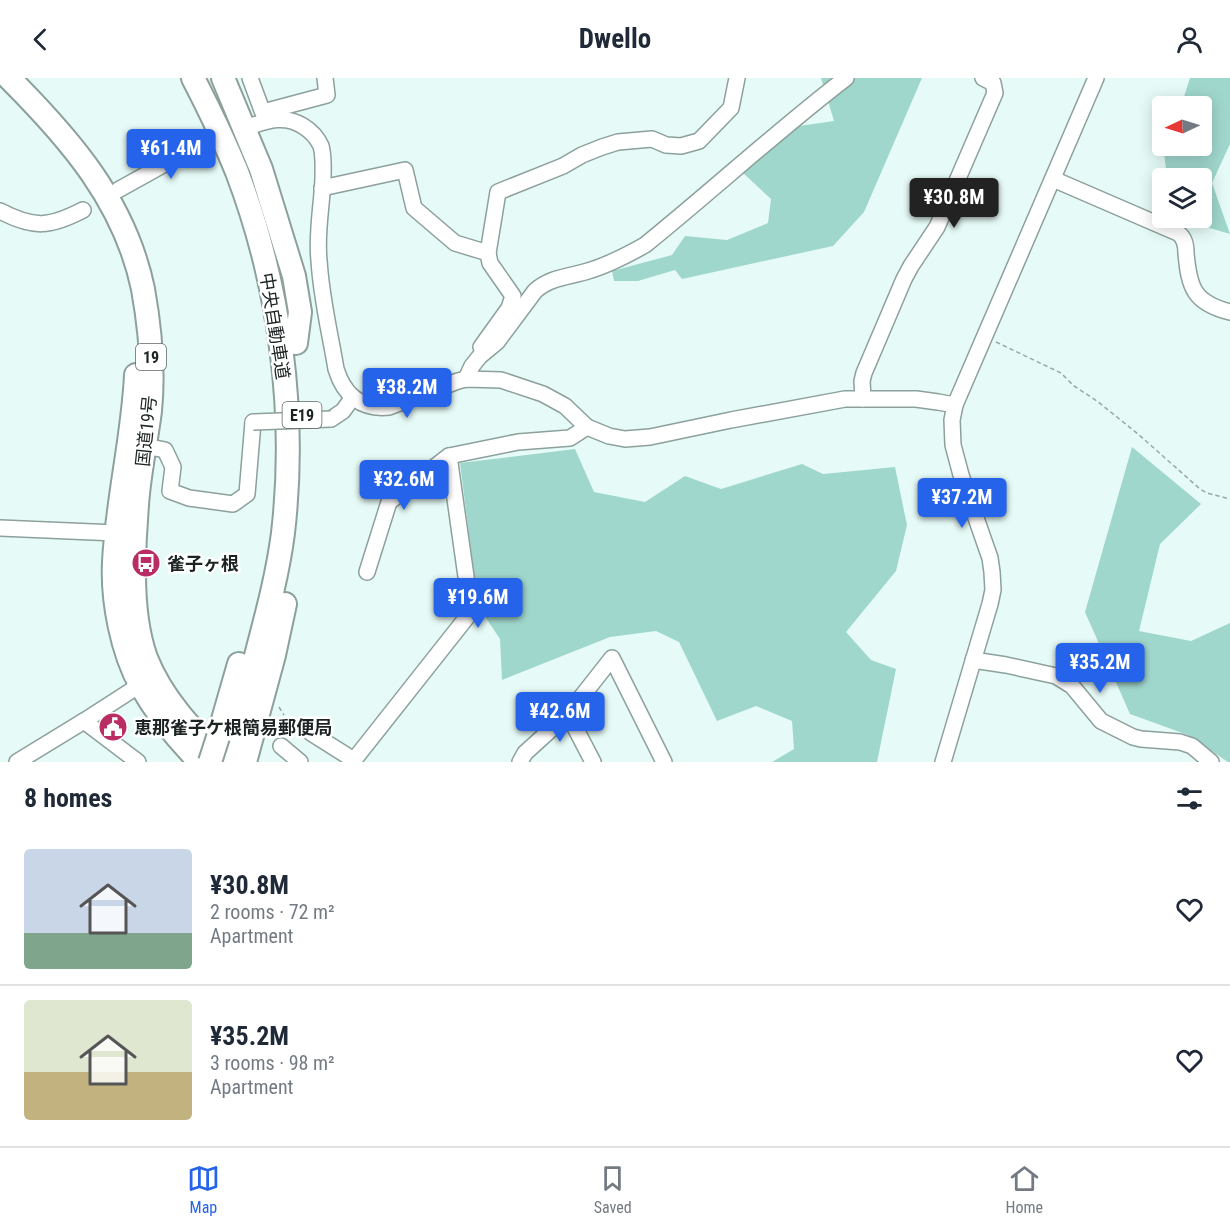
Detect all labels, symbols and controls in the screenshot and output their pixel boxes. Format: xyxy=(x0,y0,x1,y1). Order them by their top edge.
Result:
icon: back xyxy=(24,23,57,56)
text: Dwello xyxy=(579,23,651,55)
icon: person xyxy=(1173,23,1206,56)
north arrow xyxy=(1152,96,1212,156)
map controls xyxy=(1152,96,1212,228)
pin: ¥61.4M xyxy=(122,129,220,180)
text: ¥61.4M xyxy=(141,136,201,160)
button: layers xyxy=(1152,168,1212,228)
pin: ¥30.8M xyxy=(905,178,1003,229)
text: ¥30.8M xyxy=(924,185,984,209)
street label: 中央自動車道 xyxy=(256,271,294,381)
road number: 19 xyxy=(136,344,166,370)
pin: ¥38.2M xyxy=(358,368,456,419)
text: ¥38.2M xyxy=(377,375,437,399)
street label: 国道19号 xyxy=(132,394,160,468)
road number: E19 xyxy=(282,402,322,428)
pin: ¥32.6M xyxy=(355,460,453,511)
text: ¥32.6M xyxy=(374,467,434,491)
pin: ¥37.2M xyxy=(913,478,1011,529)
text: ¥37.2M xyxy=(932,485,992,509)
bus stop icon: 雀子ヶ根 xyxy=(130,547,162,579)
place label: 雀子ヶ根 xyxy=(167,553,239,574)
pin: ¥19.6M xyxy=(429,578,527,629)
text: ¥19.6M xyxy=(448,585,508,609)
pin: ¥35.2M xyxy=(1051,643,1149,694)
text: ¥35.2M xyxy=(1070,650,1130,674)
pin: ¥42.6M xyxy=(511,692,609,743)
text: ¥42.6M xyxy=(530,699,590,723)
public building icon: 恵那雀子ケ根簡易郵便局 xyxy=(97,711,129,743)
place label: 恵那雀子ケ根簡易郵便局 xyxy=(134,717,332,738)
icon: filters xyxy=(1173,782,1206,815)
text: 8 homes xyxy=(24,783,112,813)
text: ¥30.8M xyxy=(210,870,289,900)
icon: home xyxy=(72,873,144,945)
icon: heart xyxy=(1173,893,1206,926)
text: 2 rooms · 72 m² xyxy=(210,900,335,924)
text: Apartment xyxy=(210,924,294,948)
text: ¥35.2M xyxy=(210,1021,289,1051)
icon: home xyxy=(72,1024,144,1096)
icon: heart xyxy=(1173,1044,1206,1077)
text: 3 rooms · 98 m² xyxy=(210,1051,335,1075)
text: Apartment xyxy=(210,1075,294,1099)
tab: Map xyxy=(187,1162,220,1217)
tab: Saved xyxy=(594,1162,632,1217)
tab: Home xyxy=(1006,1162,1043,1217)

